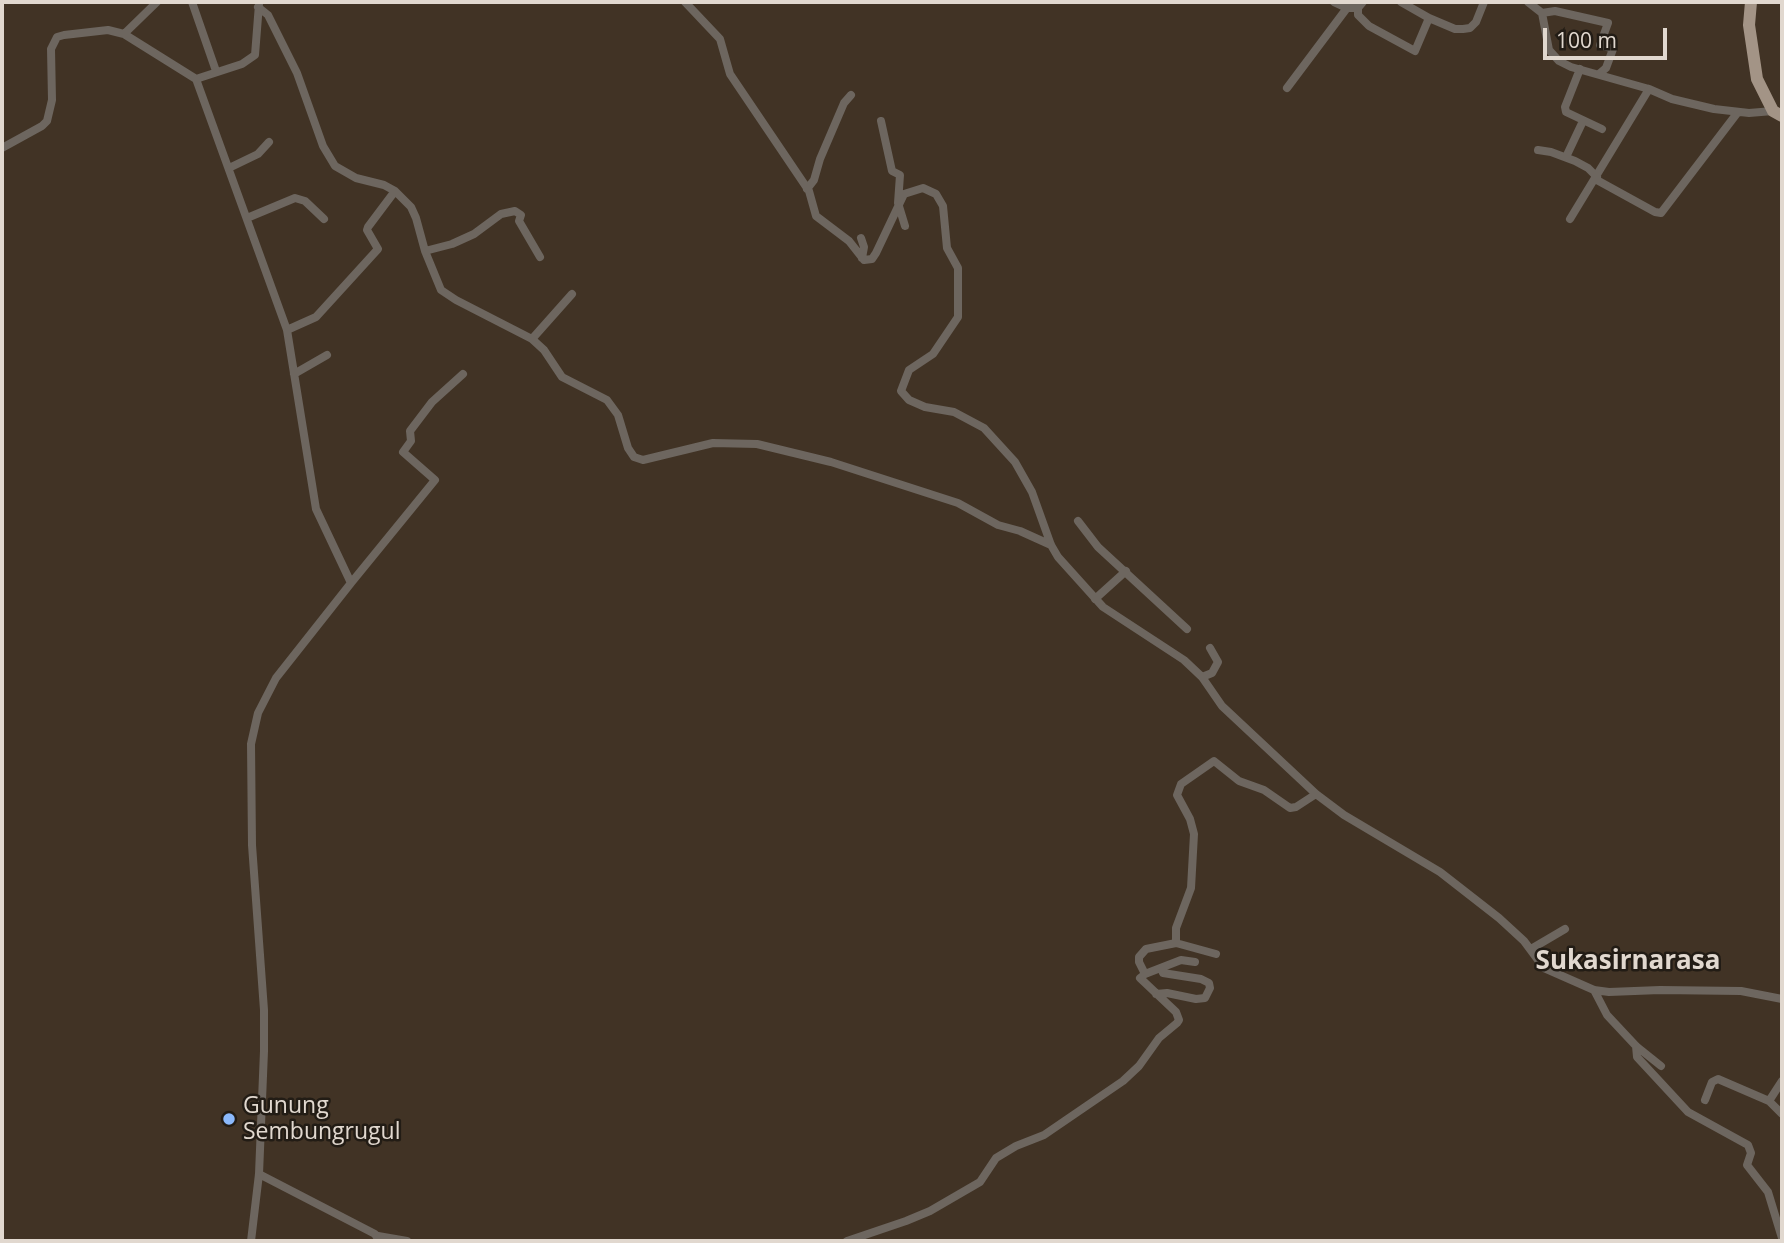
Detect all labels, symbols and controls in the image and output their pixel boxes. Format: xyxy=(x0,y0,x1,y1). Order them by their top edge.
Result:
scale bar xyxy=(1546,14,1670,58)
text: 100 m xyxy=(1556,26,1617,54)
district label: Sukasirnarasa xyxy=(1536,946,1720,978)
place label: Gunung Sembungrugul xyxy=(243,1092,400,1146)
marker: Gunung Sembungrugul xyxy=(221,1111,237,1127)

